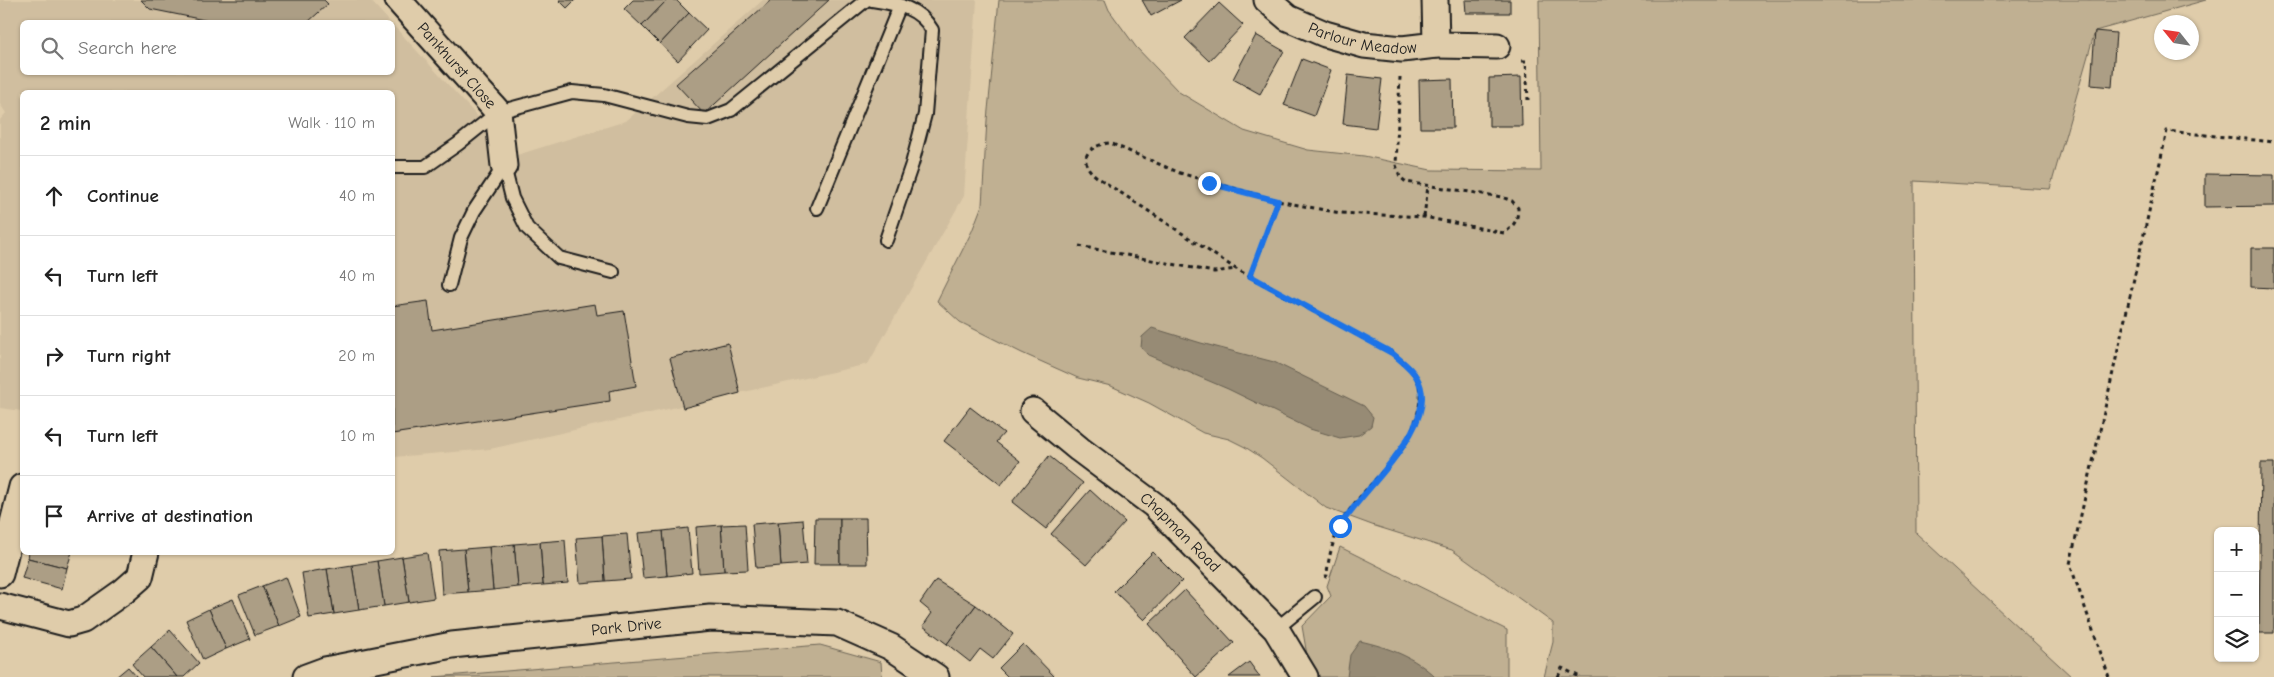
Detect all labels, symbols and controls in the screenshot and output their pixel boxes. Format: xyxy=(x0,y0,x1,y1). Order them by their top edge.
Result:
north arrow xyxy=(2154,15,2199,60)
street label: Pankhurst Close xyxy=(414,19,500,112)
street label: Parlour Meadow xyxy=(1305,19,1418,58)
search box xyxy=(20,20,395,75)
icon: search xyxy=(38,34,66,62)
text: Search here xyxy=(78,37,177,59)
text: 2 min xyxy=(40,111,91,135)
text: Walk · 110 m xyxy=(288,114,375,132)
route end xyxy=(1198,172,1221,195)
icon: ahead xyxy=(40,182,68,210)
text: Continue xyxy=(87,185,159,207)
text: 40 m xyxy=(339,187,375,205)
icon: left xyxy=(40,262,68,290)
text: Turn left xyxy=(87,265,158,287)
text: 40 m xyxy=(339,267,375,285)
icon: right xyxy=(40,342,68,370)
text: Turn right xyxy=(87,345,171,367)
text: 20 m xyxy=(338,347,375,365)
icon: left xyxy=(40,422,68,450)
text: Turn left xyxy=(87,425,158,447)
text: 10 m xyxy=(340,427,375,445)
street label: Chapman Road xyxy=(1137,489,1224,576)
icon: arrive xyxy=(40,502,68,530)
text: Arrive at destination xyxy=(87,505,253,527)
route start xyxy=(1329,515,1352,538)
map controls xyxy=(2214,527,2259,662)
button: + xyxy=(2214,527,2259,572)
button: − xyxy=(2214,572,2259,617)
street label: Park Drive xyxy=(590,614,662,639)
button: layers xyxy=(2214,617,2259,662)

